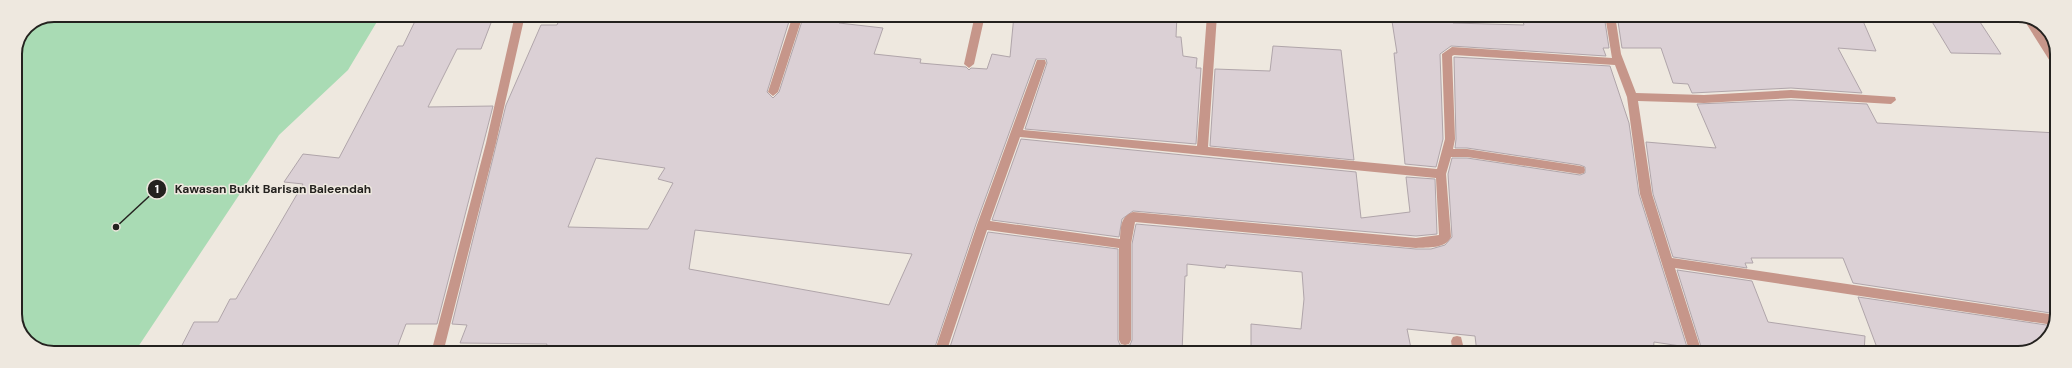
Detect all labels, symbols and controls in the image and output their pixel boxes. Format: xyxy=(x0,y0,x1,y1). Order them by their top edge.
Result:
callout: Kawasan Bukit Barisan Baleendah xyxy=(147,177,379,201)
text: 1 xyxy=(155,181,159,197)
text: Kawasan Bukit Barisan Baleendah xyxy=(175,181,371,197)

